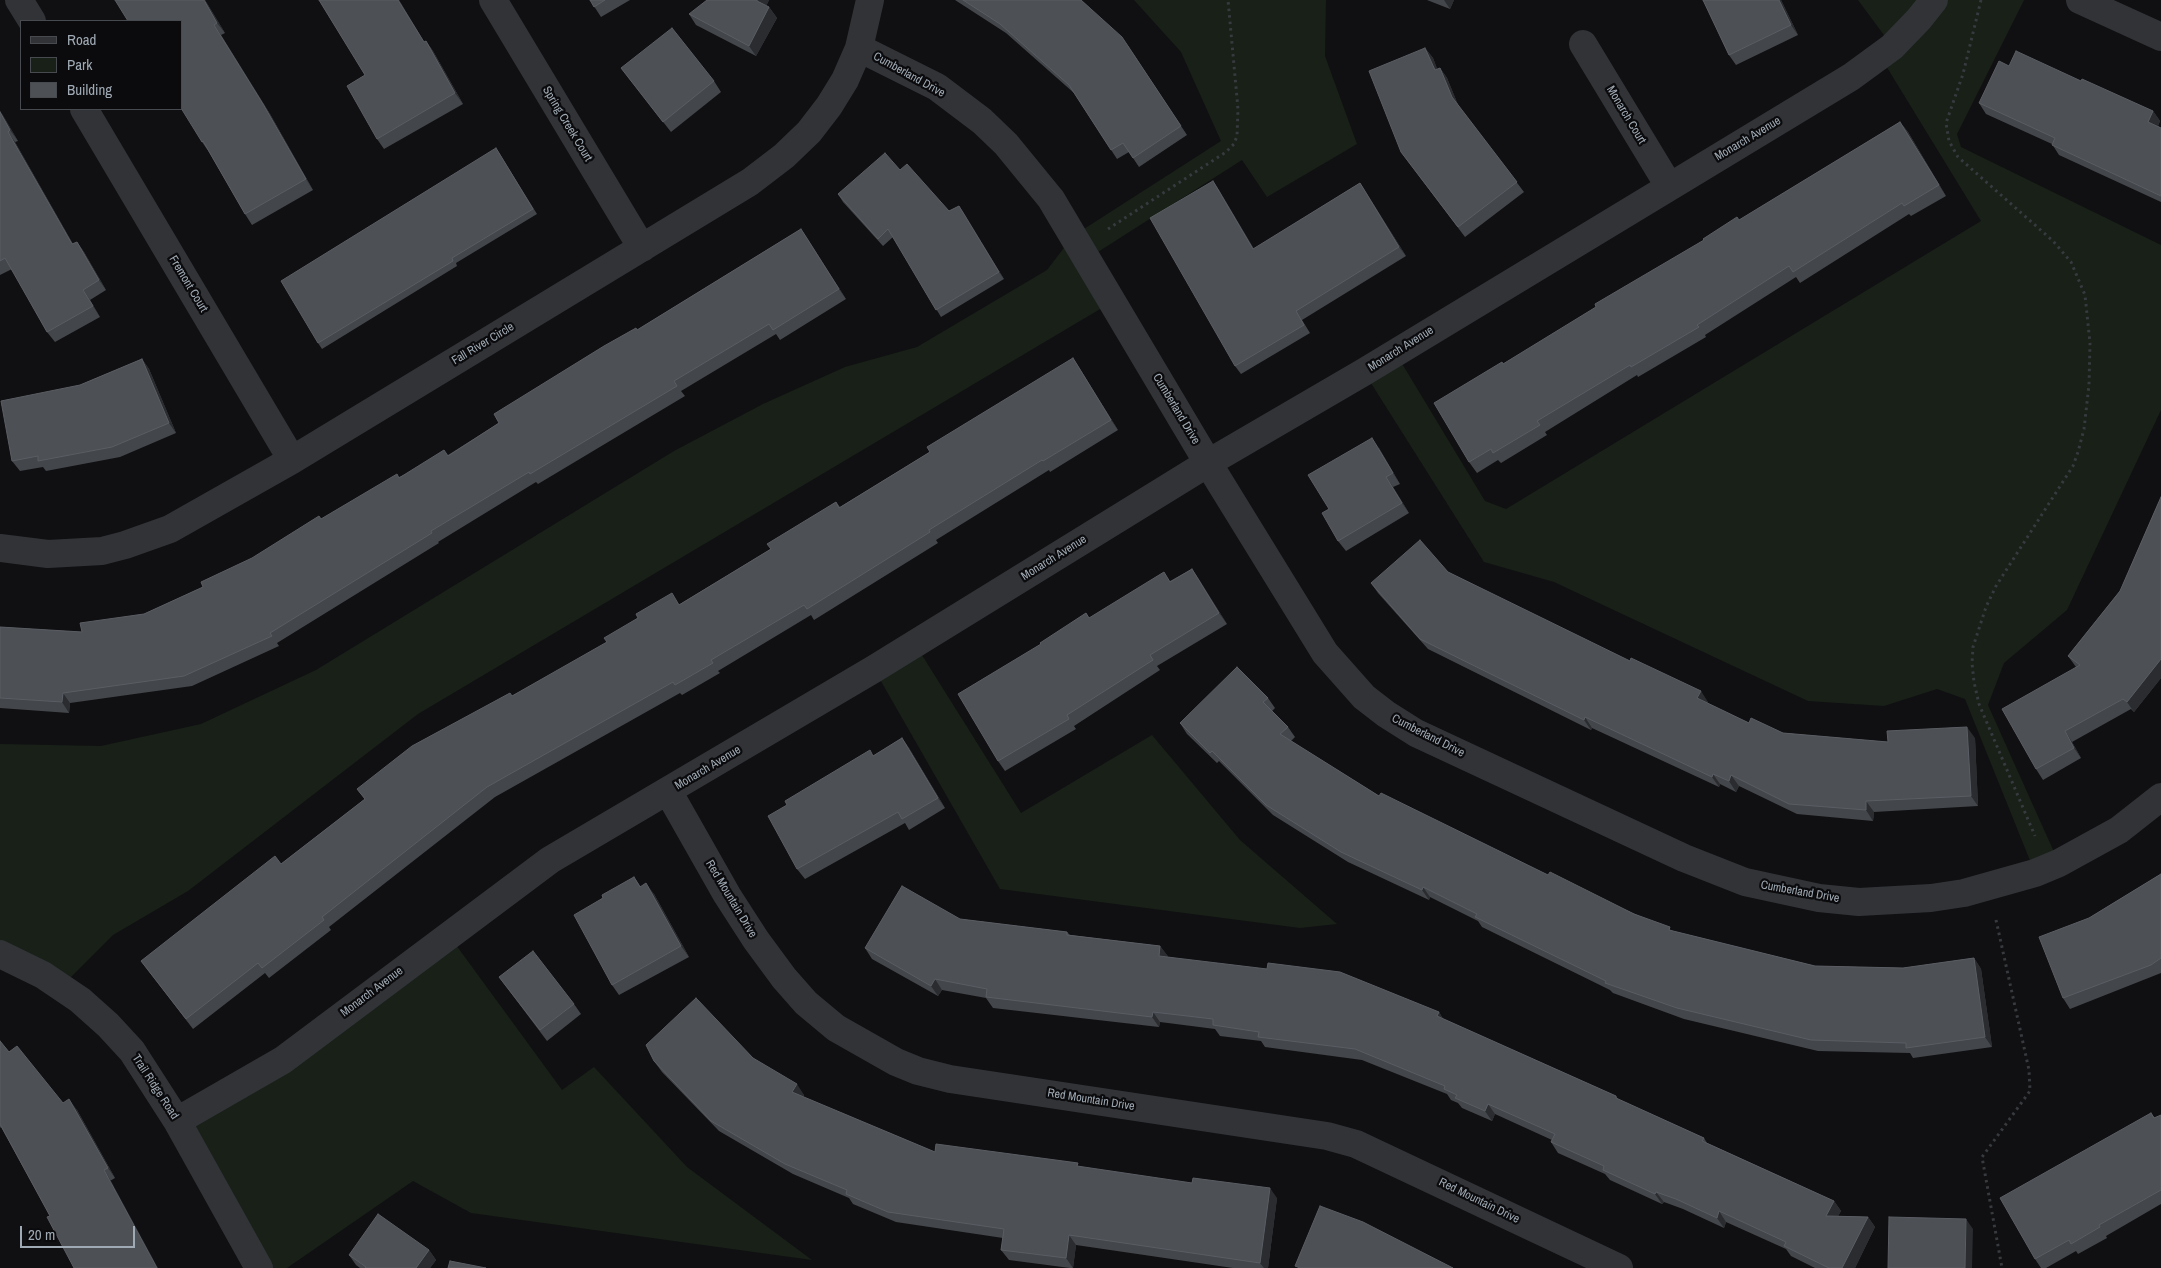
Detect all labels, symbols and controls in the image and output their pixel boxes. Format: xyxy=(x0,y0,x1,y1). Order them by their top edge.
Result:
legend xyxy=(20,20,182,110)
text: Road xyxy=(67,29,96,50)
street label: Cumberland Drive xyxy=(871,49,947,101)
text: Park xyxy=(67,54,92,75)
text: Building xyxy=(67,79,112,100)
street label: Monarch Court xyxy=(1603,83,1649,147)
street label: Spring Creek Court xyxy=(539,84,595,164)
street label: Monarch Avenue xyxy=(1712,114,1784,164)
street label: Fremont Court xyxy=(165,253,211,315)
street label: Fall River Circle xyxy=(449,320,517,368)
street label: Monarch Avenue xyxy=(1366,323,1436,375)
street label: Cumberland Drive xyxy=(1149,371,1203,447)
street label: Monarch Avenue xyxy=(1019,532,1089,584)
street label: Cumberland Drive xyxy=(1389,711,1467,761)
street label: Monarch Avenue xyxy=(672,743,744,793)
street label: Red Mountain Drive xyxy=(702,858,760,940)
street label: Cumberland Drive xyxy=(1759,878,1841,906)
street label: Monarch Avenue xyxy=(338,964,406,1020)
street label: Trail Ridge Road xyxy=(129,1052,181,1122)
street label: Red Mountain Drive xyxy=(1046,1086,1136,1114)
street label: Red Mountain Drive xyxy=(1436,1175,1522,1227)
scale bar xyxy=(22,1216,138,1248)
text: 20 m xyxy=(28,1224,55,1245)

